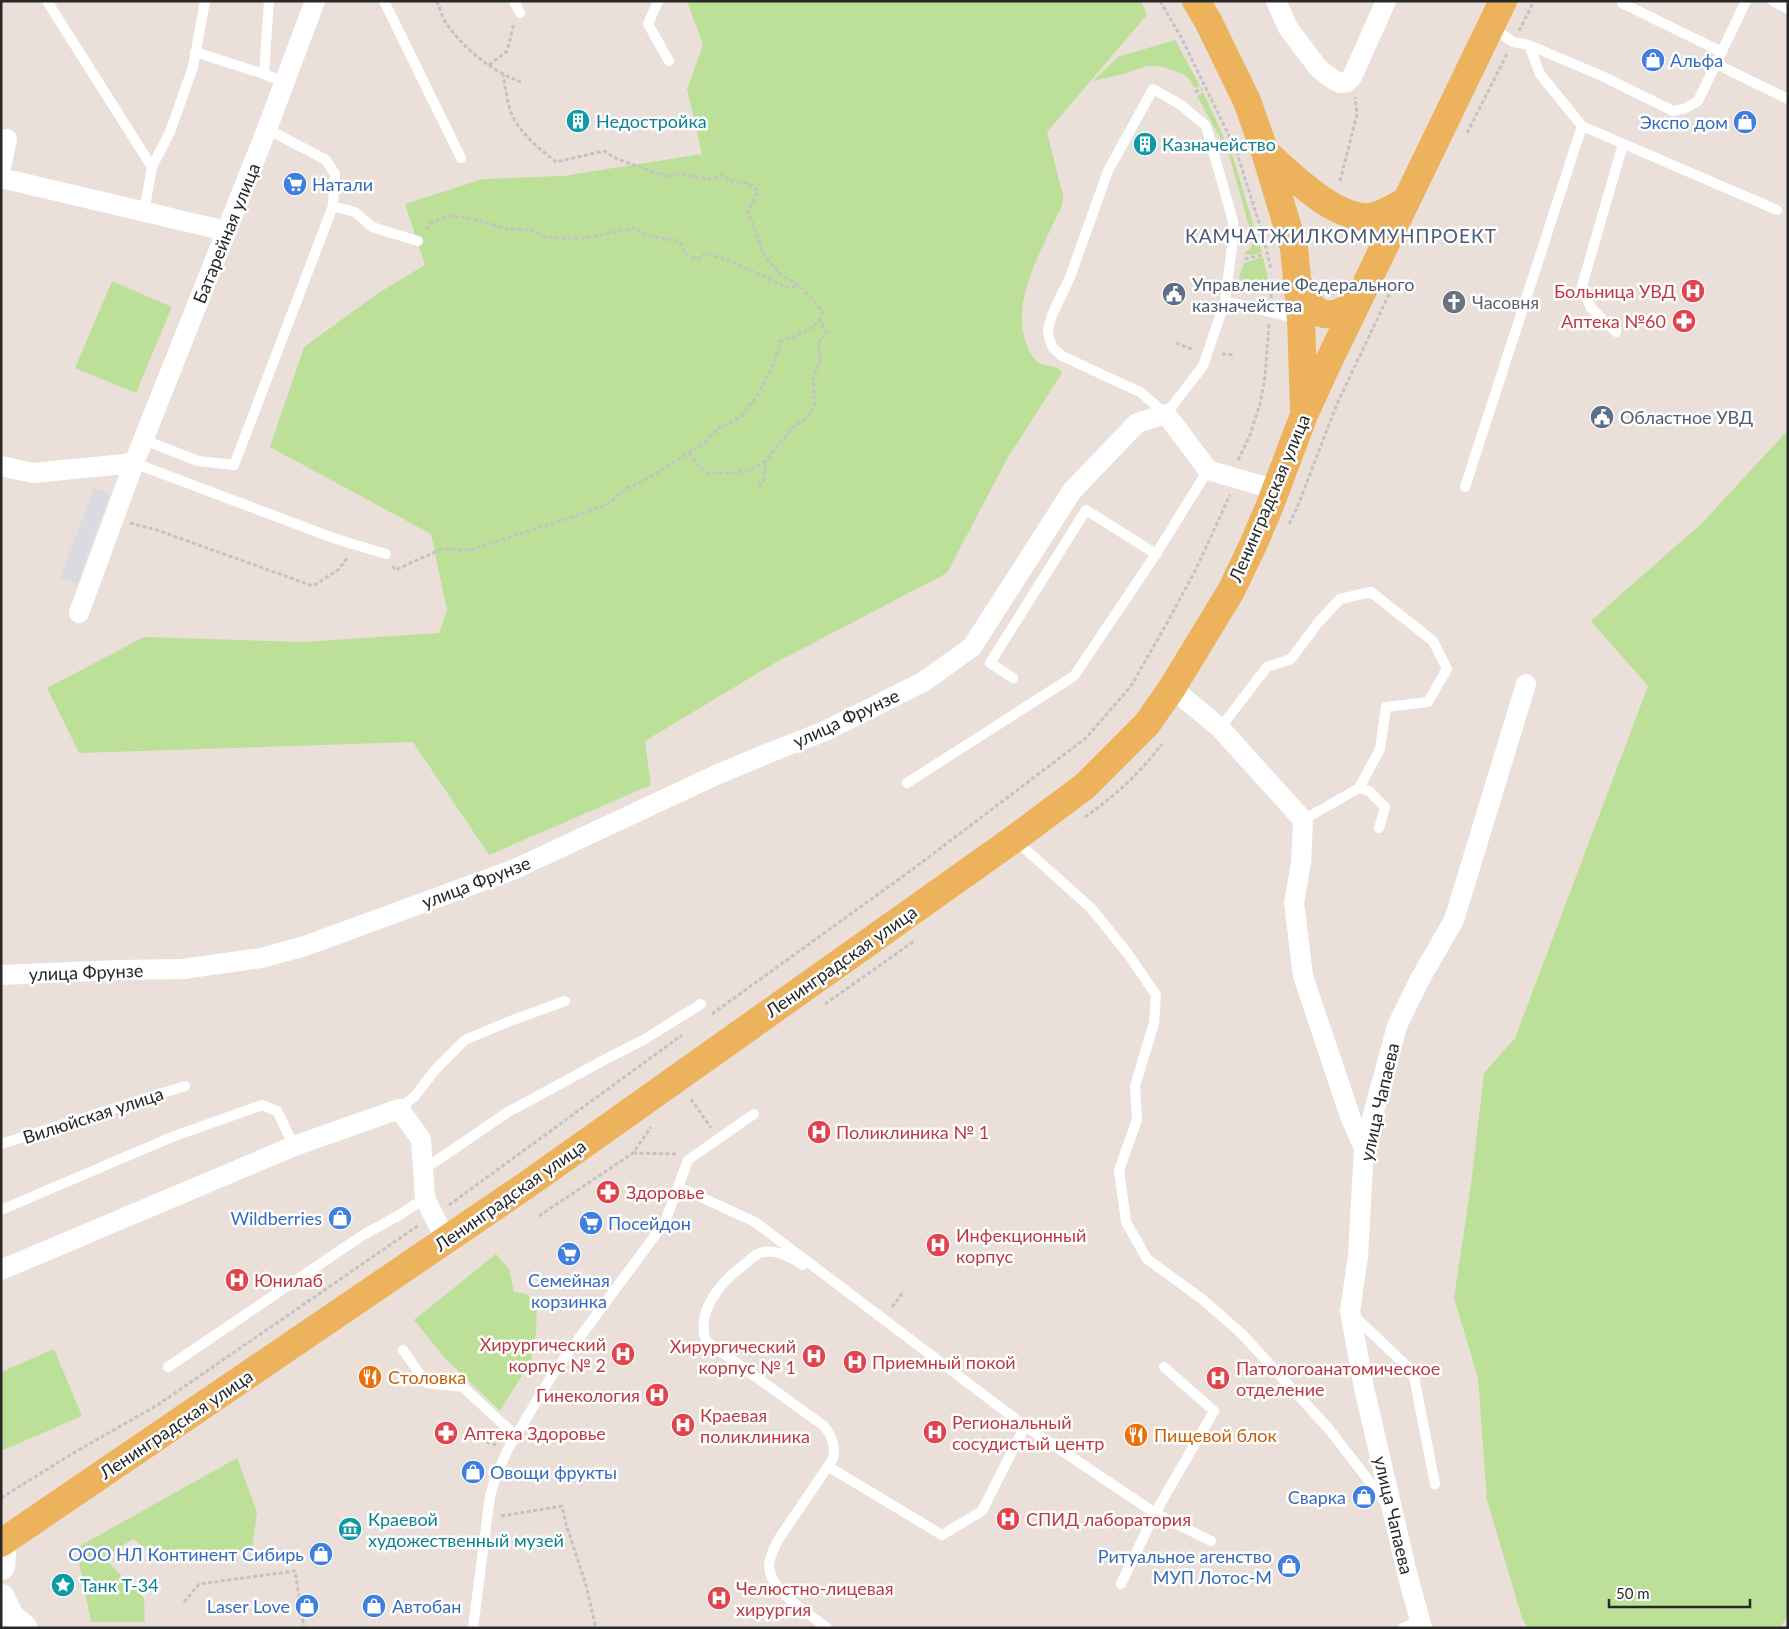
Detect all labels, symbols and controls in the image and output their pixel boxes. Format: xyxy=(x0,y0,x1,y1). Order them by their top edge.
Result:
shop icon: Альфа xyxy=(1640,47,1666,73)
place label: Альфа xyxy=(1670,49,1723,71)
building icon: Недостройка xyxy=(565,108,591,134)
shop icon: Экспо дом xyxy=(1732,109,1758,135)
place label: Недостройка xyxy=(596,110,707,132)
place label: Экспо дом xyxy=(1640,111,1728,133)
building icon: Казначейство xyxy=(1132,131,1158,157)
place label: Казначейство xyxy=(1162,133,1276,155)
street label: Батарейная улица xyxy=(188,160,264,306)
supermarket icon: Натали xyxy=(282,171,308,197)
place label: Натали xyxy=(312,173,373,195)
district label: КАМЧАТЖИЛКОММУНПРОЕКТ xyxy=(1185,224,1497,247)
place label: Управление Федерального казначейства xyxy=(1192,273,1414,316)
hospital icon: Больница УВД xyxy=(1680,278,1706,304)
place label: Больница УВД xyxy=(1554,280,1676,302)
public building icon: Управление Федерального казначейства xyxy=(1161,281,1187,307)
church icon: Часовня xyxy=(1441,289,1467,315)
place label: Часовня xyxy=(1472,291,1539,313)
pharmacy icon: Аптека №60 xyxy=(1671,308,1697,334)
place label: Аптека №60 xyxy=(1561,310,1666,332)
public building icon: Областное УВД xyxy=(1589,404,1615,430)
place label: Областное УВД xyxy=(1620,406,1753,428)
street label: Ленинградская улица xyxy=(1223,411,1314,586)
street label: улица Фрунзе xyxy=(789,684,903,752)
street label: улица Фрунзе xyxy=(419,851,533,913)
street label: Ленинградская улица xyxy=(760,900,921,1022)
street label: улица Фрунзе xyxy=(28,959,144,985)
street label: улица Чапаева xyxy=(1355,1041,1403,1163)
street label: Вилюйская улица xyxy=(20,1082,166,1148)
hospital icon: Поликлиника № 1 xyxy=(806,1119,832,1145)
place label: Поликлиника № 1 xyxy=(836,1121,989,1143)
street label: Ленинградская улица xyxy=(429,1134,590,1256)
pharmacy icon: Здоровье xyxy=(595,1179,621,1205)
place label: Здоровье xyxy=(626,1181,704,1203)
shop icon: Wildberries xyxy=(327,1205,353,1231)
place label: Wildberries xyxy=(230,1207,322,1229)
supermarket icon: Посейдон xyxy=(578,1210,604,1236)
place label: Посейдон xyxy=(608,1212,691,1234)
place label: Инфекционный корпус xyxy=(956,1224,1086,1267)
hospital icon: Инфекционный корпус xyxy=(925,1232,951,1258)
supermarket icon: Семейная корзинка xyxy=(556,1241,582,1267)
hospital icon: Юнилаб xyxy=(224,1267,250,1293)
place label: Юнилаб xyxy=(254,1269,323,1291)
place label: Семейная корзинка xyxy=(528,1269,610,1312)
place label: Хирургический корпус № 2 xyxy=(480,1333,606,1376)
place label: Хирургический корпус № 1 xyxy=(670,1335,796,1378)
hospital icon: Хирургический корпус № 2 xyxy=(610,1341,636,1367)
hospital icon: Хирургический корпус № 1 xyxy=(801,1343,827,1369)
hospital icon: Приемный покой xyxy=(842,1349,868,1375)
place label: Приемный покой xyxy=(872,1351,1016,1373)
place label: Патологоанатомическое отделение xyxy=(1236,1357,1440,1400)
restaurant icon: Столовка xyxy=(357,1364,383,1390)
street label: Ленинградская улица xyxy=(94,1365,257,1484)
hospital icon: Патологоанатомическое отделение xyxy=(1205,1365,1231,1391)
place label: Столовка xyxy=(388,1366,466,1388)
hospital icon: Гинекология xyxy=(644,1382,670,1408)
place label: Гинекология xyxy=(536,1384,640,1406)
place label: Краевая поликлиника xyxy=(700,1404,810,1447)
place label: Региональный сосудистый центр xyxy=(952,1411,1104,1454)
hospital icon: Краевая поликлиника xyxy=(670,1412,696,1438)
hospital icon: Региональный сосудистый центр xyxy=(922,1419,948,1445)
pharmacy icon: Аптека Здоровье xyxy=(433,1420,459,1446)
place label: Аптека Здоровье xyxy=(464,1422,606,1444)
restaurant icon: Пищевой блок xyxy=(1123,1422,1149,1448)
place label: Пищевой блок xyxy=(1154,1424,1277,1446)
street label: улица Чапаева xyxy=(1370,1454,1418,1576)
shop icon: Овощи фрукты xyxy=(460,1459,486,1485)
place label: Овощи фрукты xyxy=(490,1461,617,1483)
shop icon: Сварка xyxy=(1351,1484,1377,1510)
place label: Сварка xyxy=(1288,1486,1346,1508)
hospital icon: СПИД лаборатория xyxy=(995,1506,1021,1532)
place label: Краевой художественный музей xyxy=(368,1508,564,1551)
place label: СПИД лаборатория xyxy=(1026,1508,1191,1530)
museum icon: Краевой художественный музей xyxy=(337,1516,363,1542)
shop icon: ООО НЛ Континент Сибирь xyxy=(308,1541,334,1567)
place label: ООО НЛ Континент Сибирь xyxy=(68,1543,304,1565)
place label: Ритуальное агенство МУП Лотос-М xyxy=(1098,1545,1272,1588)
shop icon: Ритуальное агенство МУП Лотос-М xyxy=(1276,1553,1302,1579)
place icon: Танк Т-34 xyxy=(50,1572,76,1598)
place label: Танк Т-34 xyxy=(80,1574,159,1596)
scale bar xyxy=(1609,1576,1750,1608)
place label: Челюстно-лицевая хирургия xyxy=(736,1577,894,1620)
text: 50 m xyxy=(1616,1584,1650,1602)
hospital icon: Челюстно-лицевая хирургия xyxy=(706,1585,732,1611)
shop icon: Laser Love xyxy=(294,1593,320,1619)
shop icon: Автобан xyxy=(361,1593,387,1619)
place label: Laser Love xyxy=(207,1595,290,1617)
place label: Автобан xyxy=(392,1595,461,1617)

